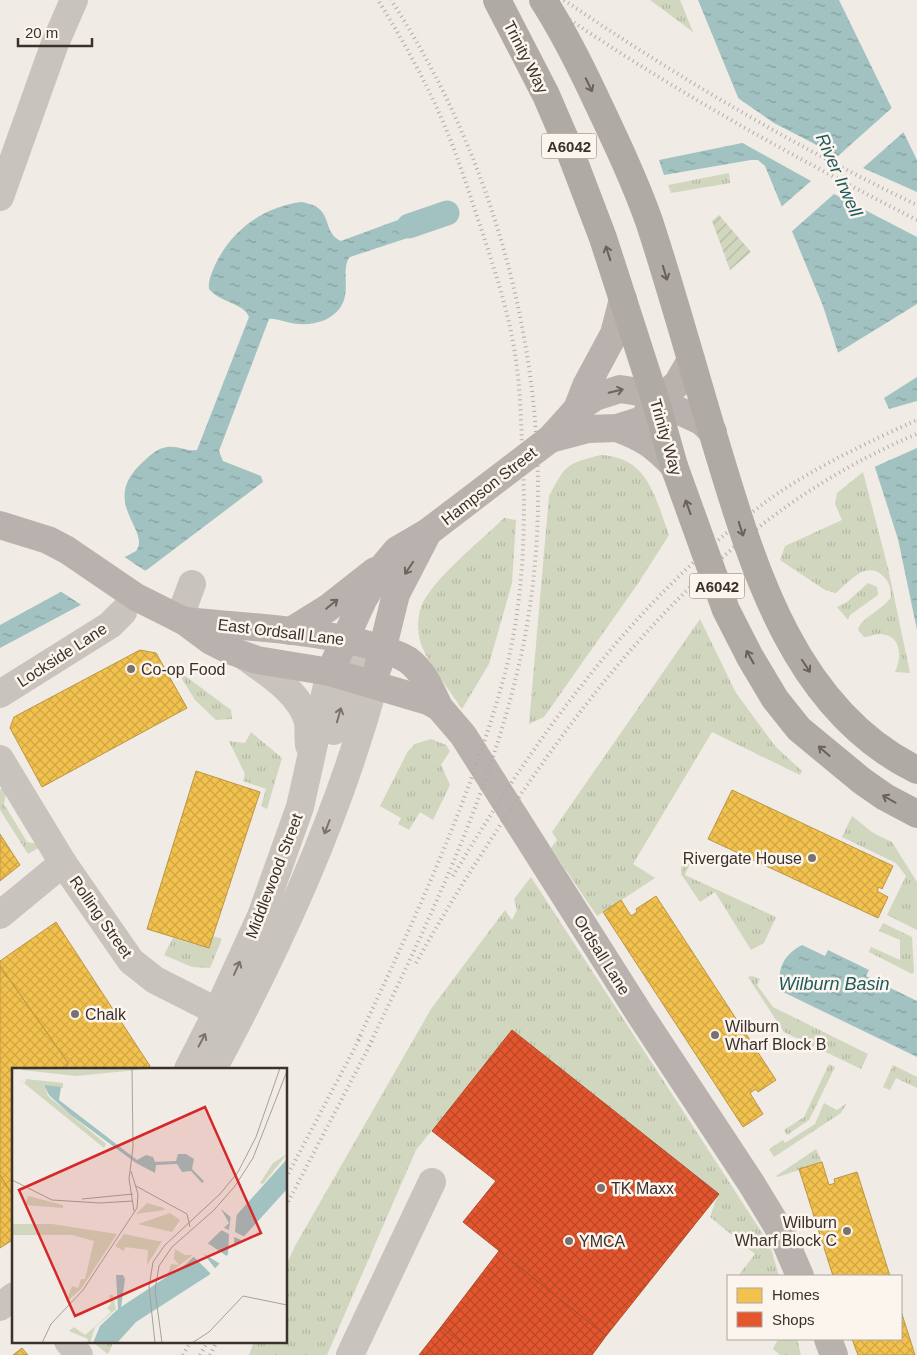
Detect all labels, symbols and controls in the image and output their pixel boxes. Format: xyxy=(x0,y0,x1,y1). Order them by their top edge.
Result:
scale bar xyxy=(18,15,91,47)
street label: Trinity Way xyxy=(501,18,551,96)
text: 20 m xyxy=(25,24,58,41)
one-way arrow xyxy=(585,77,594,92)
water label: River Irwell xyxy=(812,130,867,221)
road number: A6042 xyxy=(542,134,596,158)
one-way arrow xyxy=(602,245,612,261)
one-way arrow xyxy=(660,265,670,281)
one-way arrow xyxy=(607,386,623,395)
street label: Trinity Way xyxy=(647,397,685,477)
street label: Hampson Street xyxy=(438,443,540,528)
one-way arrow xyxy=(683,500,692,515)
one-way arrow xyxy=(737,521,747,537)
one-way arrow xyxy=(404,561,414,575)
road number: A6042 xyxy=(690,574,744,598)
one-way arrow xyxy=(325,599,338,610)
street label: East Ordsall Lane xyxy=(217,616,345,648)
street label: Lockside Lane xyxy=(14,620,110,690)
one-way arrow xyxy=(745,649,755,664)
one-way arrow xyxy=(801,659,811,673)
place label: Co-op Food xyxy=(141,661,226,678)
marker: Co-op Food xyxy=(125,663,137,675)
one-way arrow xyxy=(334,707,344,723)
one-way arrow xyxy=(818,746,831,757)
one-way arrow xyxy=(881,794,896,804)
street label: Middlewood Street xyxy=(242,811,306,941)
one-way arrow xyxy=(322,819,331,834)
place label: Rivergate House xyxy=(683,850,802,867)
marker: Rivergate House xyxy=(806,852,818,864)
street label: Rolling Street xyxy=(66,873,136,962)
street label: Ordsall Lane xyxy=(571,912,633,998)
one-way arrow xyxy=(233,961,243,976)
water label: Wilburn Basin xyxy=(779,974,889,994)
place label: Chalk xyxy=(85,1006,127,1023)
marker: Chalk xyxy=(69,1008,81,1020)
place label: Wilburn Wharf Block B xyxy=(725,1018,826,1053)
marker: Wilburn Wharf Block B xyxy=(709,1029,721,1041)
one-way arrow xyxy=(198,1034,208,1048)
inset map xyxy=(12,1068,288,1342)
place label: TK Maxx xyxy=(611,1180,674,1197)
marker: TK Maxx xyxy=(595,1182,607,1194)
place label: Wilburn Wharf Block C xyxy=(735,1214,837,1249)
marker: Wilburn Wharf Block C xyxy=(841,1225,853,1237)
place label: YMCA xyxy=(579,1233,626,1250)
marker: YMCA xyxy=(563,1235,575,1247)
legend xyxy=(727,1275,902,1340)
text: Homes xyxy=(772,1286,820,1303)
text: Shops xyxy=(772,1311,815,1328)

